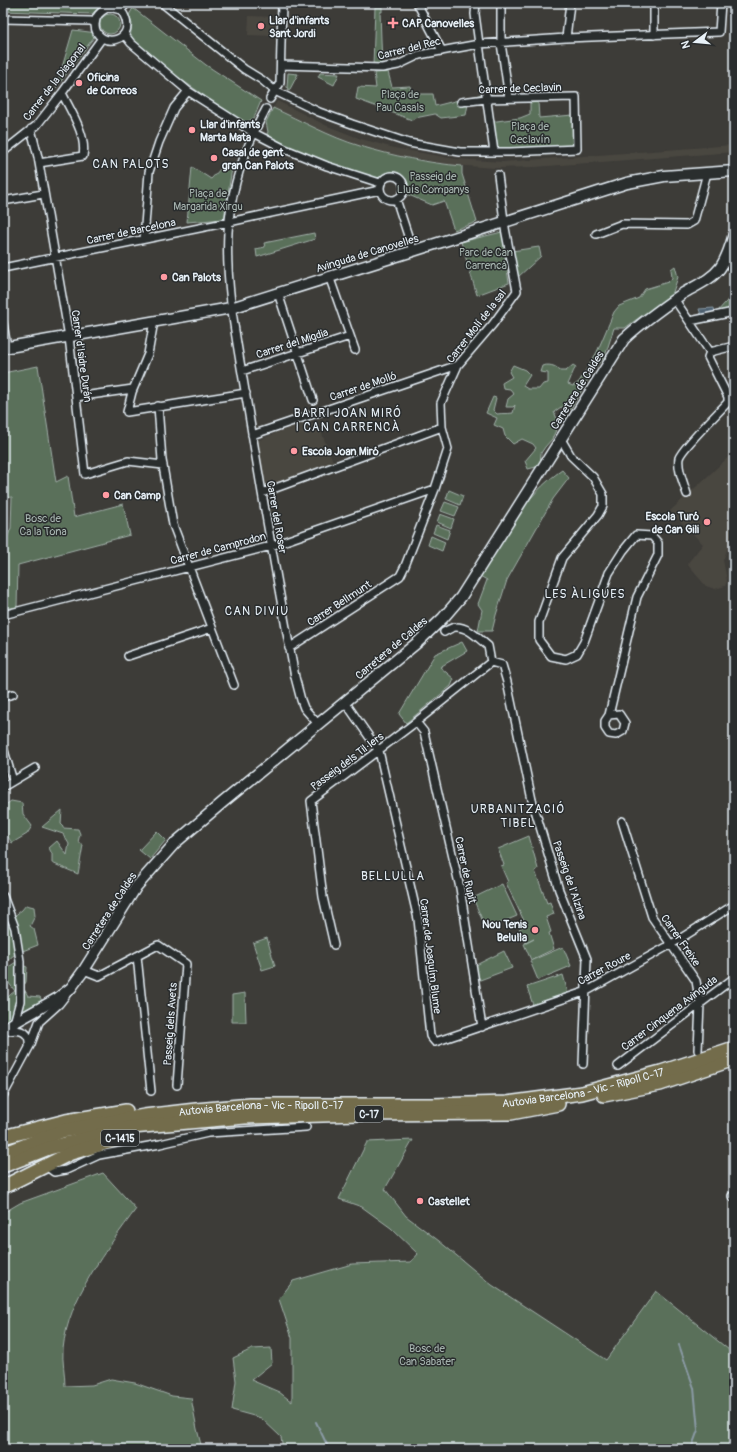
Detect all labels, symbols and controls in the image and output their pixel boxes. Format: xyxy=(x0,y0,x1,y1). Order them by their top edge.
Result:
place label: Llar d'infants Sant Jordi xyxy=(269,14,329,40)
marker: CAP Canovelles xyxy=(387,17,399,29)
place label: CAP Canovelles xyxy=(402,17,474,30)
marker: Llar d'infants Sant Jordi xyxy=(256,21,266,31)
north arrow xyxy=(675,22,715,62)
street label: Carrer del Rec xyxy=(376,34,442,63)
text: N xyxy=(678,39,693,50)
street label: Carrer de la Diagonal xyxy=(20,41,88,123)
place label: Oficina de Correos xyxy=(87,71,137,97)
marker: Oficina de Correos xyxy=(74,78,84,88)
street label: Carrer de Ceclavin xyxy=(478,81,562,96)
park label: Plaça de Pau Casals xyxy=(376,88,424,114)
place label: Llar d'infants Marta Mata xyxy=(200,118,260,144)
park label: Plaça de Ceclavín xyxy=(510,120,550,146)
marker: Llar d'infants Marta Mata xyxy=(187,125,197,135)
place label: Casal de gent gran Can Palots xyxy=(222,146,294,172)
marker: Casal de gent gran Can Palots xyxy=(209,153,219,163)
district label: CAN PALOTS xyxy=(92,157,170,172)
park label: Passeig de Lluís Companys xyxy=(397,170,469,196)
park label: Plaça de Margarida Xirgu xyxy=(173,187,243,213)
street label: Carrer de Barcelona xyxy=(85,216,177,247)
street label: Avinguda de Canovelles xyxy=(314,232,420,275)
park label: Parc de Can Carrencà xyxy=(459,246,513,272)
place label: Can Palots xyxy=(172,271,221,284)
marker: Can Palots xyxy=(159,272,169,282)
street label: Carrer Molí de la sal xyxy=(444,287,509,365)
street label: Carrer d'Isidre Durán xyxy=(69,309,94,403)
street label: Carrer del Migdia xyxy=(254,326,330,361)
street label: Carretera de Caldes xyxy=(548,349,607,432)
street label: Carrer de Molló xyxy=(328,369,398,404)
district label: BARRI JOAN MIRÓ I CAN CARRENCÀ xyxy=(294,405,402,435)
place label: Escola Joan Miró xyxy=(302,445,379,458)
marker: Escola Joan Miró xyxy=(289,446,299,456)
street label: Carrer del Roser xyxy=(264,480,289,555)
place label: Can Camp xyxy=(114,489,161,502)
marker: Can Camp xyxy=(101,490,111,500)
place label: Escola Turó de Can Gili xyxy=(645,510,699,536)
park label: Bosc de Ca la Tona xyxy=(19,512,67,538)
marker: Escola Turó de Can Gili xyxy=(702,517,712,527)
street label: Carrer de Camprodon xyxy=(169,529,267,567)
street label: Carrer Bellmunt xyxy=(305,578,374,629)
district label: LES ÀLIGUES xyxy=(545,586,625,602)
district label: CAN DIVIU xyxy=(225,604,289,619)
street label: Carretera de Caldes xyxy=(353,614,430,682)
street label: Passeig dels Til·lers xyxy=(308,730,386,793)
district label: URBANITZACIÓ TIBEL xyxy=(471,801,565,831)
street label: Carrer de Rupit xyxy=(452,835,479,905)
street label: Passeig de l'Alzina xyxy=(550,839,589,921)
district label: BELLULLA xyxy=(361,869,425,884)
street label: Carretera de Caldes xyxy=(79,870,139,953)
street label: Carrer de Joaquím Blume xyxy=(417,898,444,1015)
street label: Carrer Freixe xyxy=(658,912,703,969)
place label: Nou Tenis Belulla xyxy=(482,918,527,944)
marker: Nou Tenis Belulla xyxy=(530,925,540,935)
street label: Carrer Roure xyxy=(575,949,633,988)
street label: Carrer Cinquena Avinguda xyxy=(619,973,720,1054)
street label: Passeig dels Avets xyxy=(161,982,180,1066)
street label: Autovia Barcelona - Vic - Ripoll C-17 xyxy=(502,1065,666,1110)
street label: Autovia Barcelona - Vic - Ripoll C-17 xyxy=(178,1099,343,1119)
road number: C-17 xyxy=(355,1106,383,1122)
road number: C-1415 xyxy=(101,1130,139,1146)
place label: Castellet xyxy=(428,1195,470,1208)
marker: Castellet xyxy=(415,1196,425,1206)
park label: Bosc de Can Sabater xyxy=(399,1342,455,1368)

